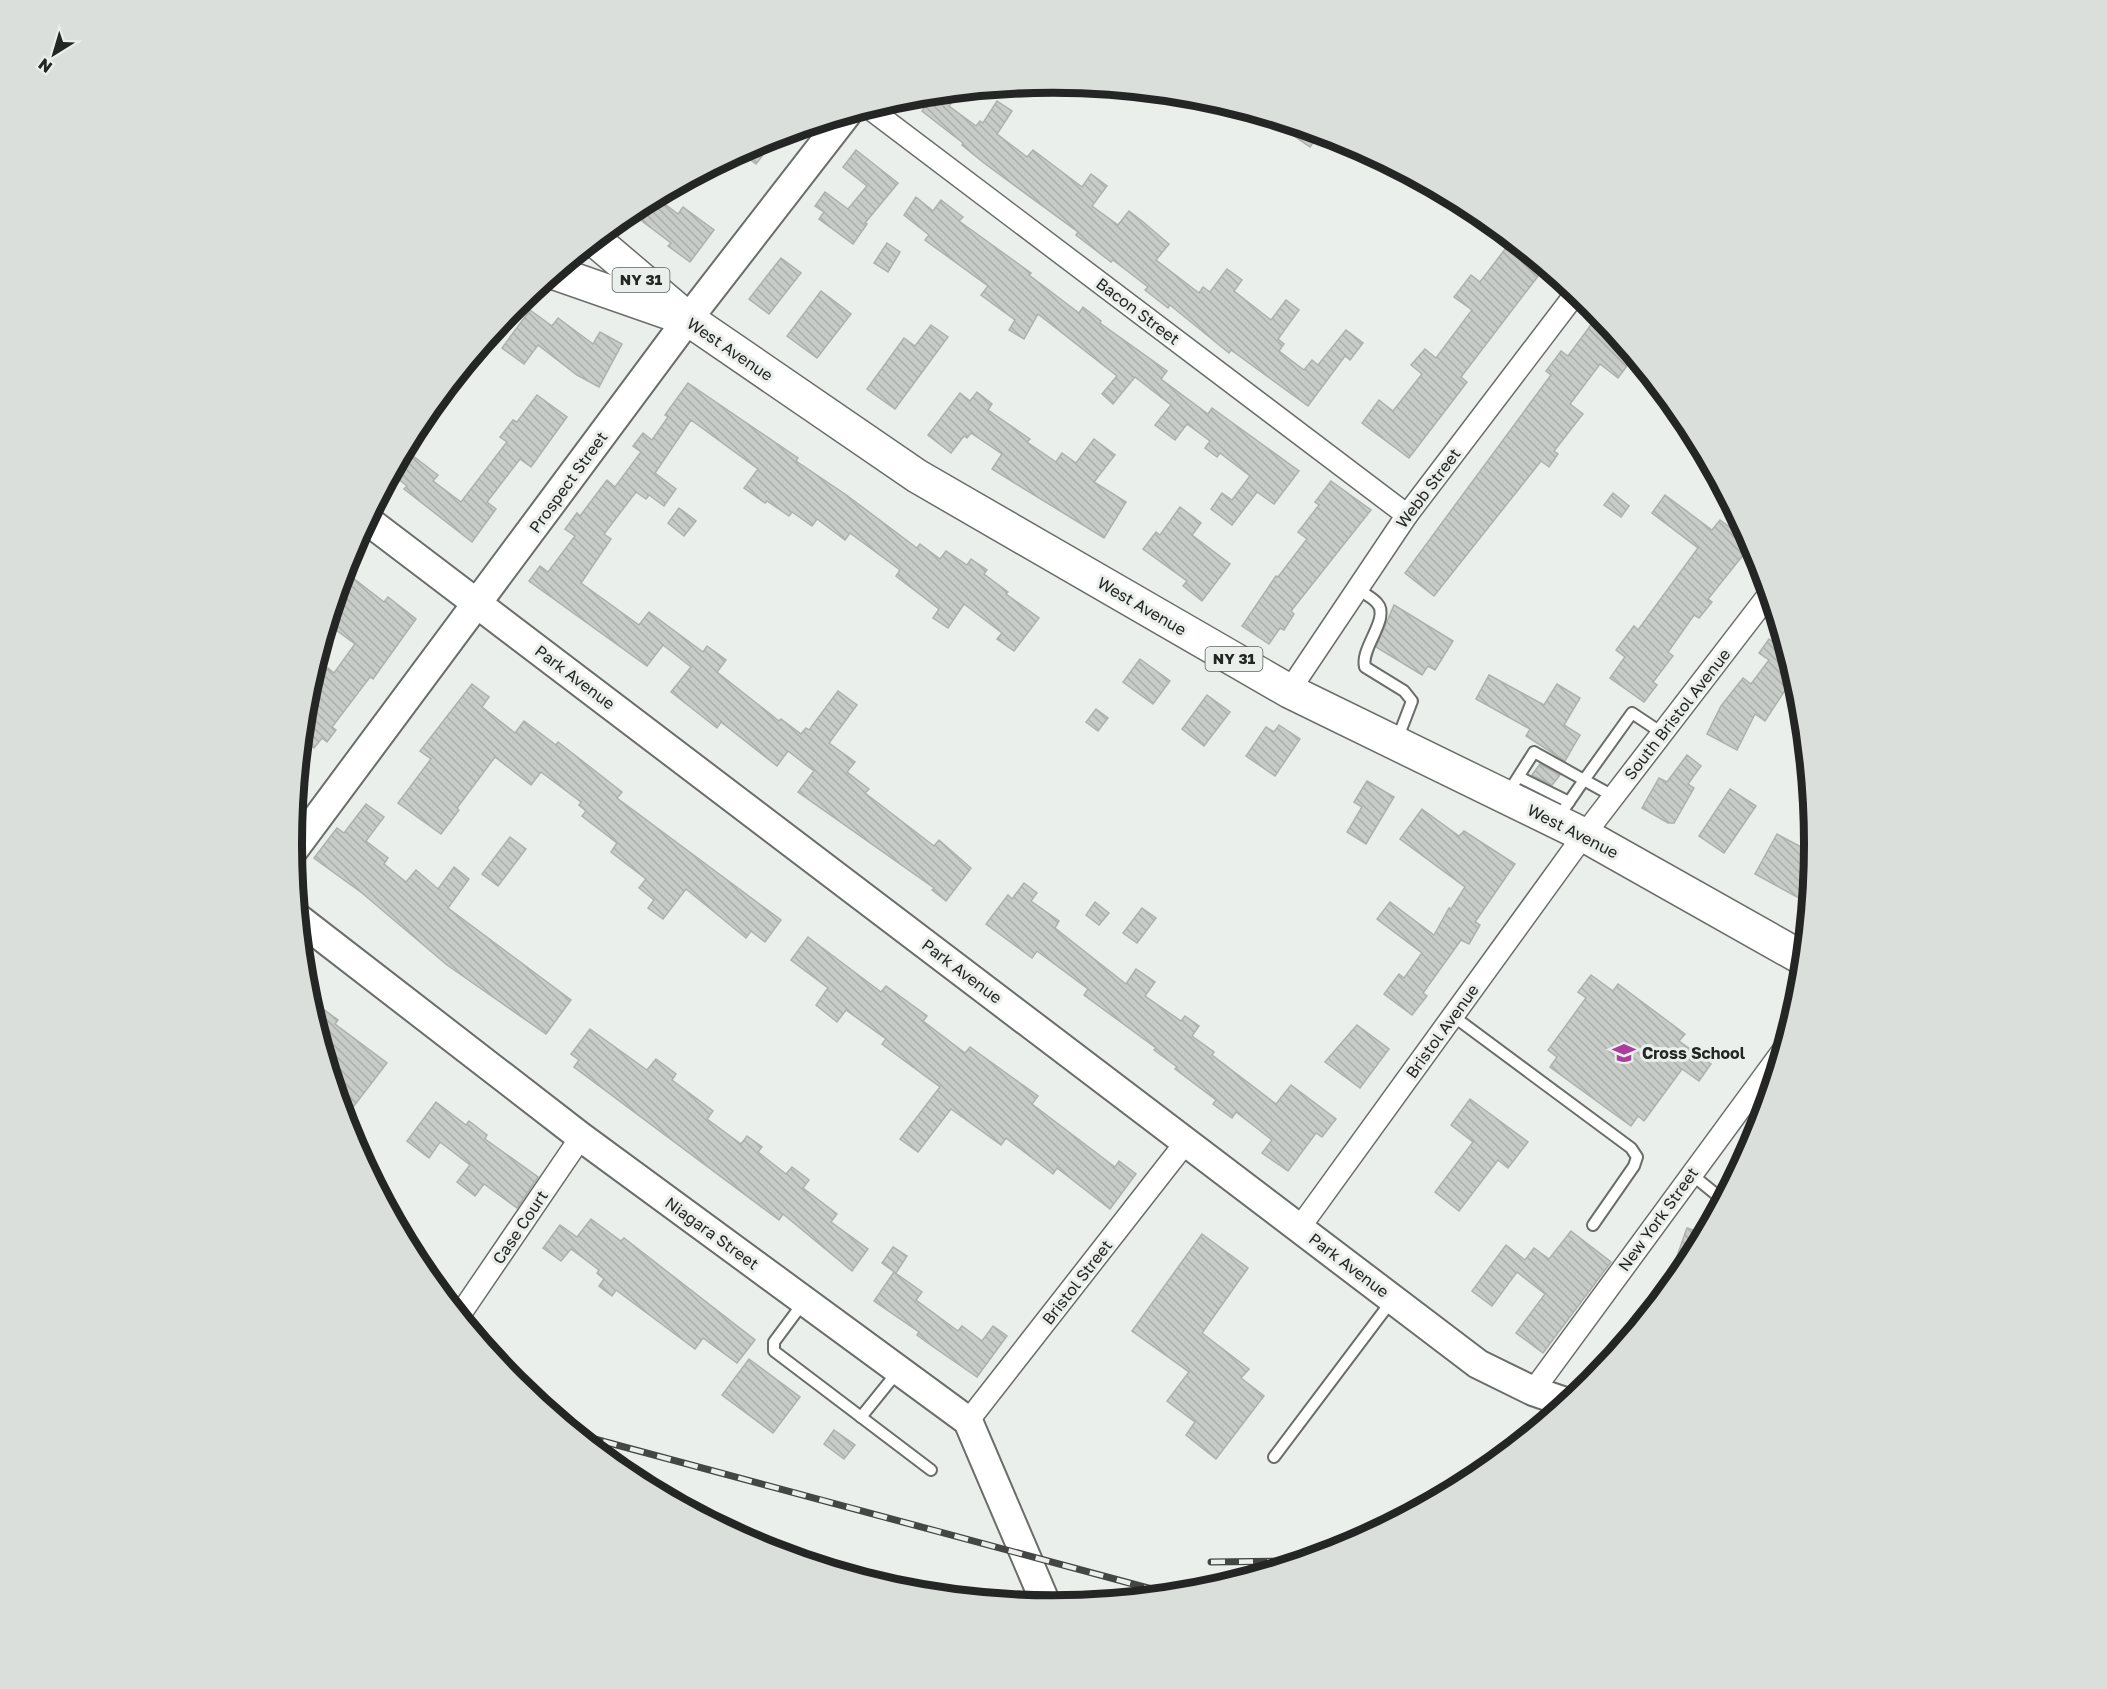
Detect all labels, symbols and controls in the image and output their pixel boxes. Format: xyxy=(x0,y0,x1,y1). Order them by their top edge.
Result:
north arrow xyxy=(24,24,84,84)
text: N xyxy=(34,54,56,78)
road number: NY 31 xyxy=(612,268,670,292)
street label: Bacon Street xyxy=(1092,273,1184,349)
street label: West Avenue xyxy=(683,313,777,385)
street label: Prospect Street xyxy=(525,427,611,537)
street label: Webb Street xyxy=(1391,444,1465,532)
street label: West Avenue xyxy=(1094,572,1190,640)
street label: Park Avenue xyxy=(531,640,619,714)
street label: South Bristol Avenue xyxy=(1620,644,1734,784)
road number: NY 31 xyxy=(1206,647,1262,671)
street label: West Avenue xyxy=(1524,800,1622,862)
street label: Park Avenue xyxy=(918,934,1006,1008)
street label: Bristol Avenue xyxy=(1401,980,1483,1082)
school or university icon: Cross School xyxy=(1611,1040,1637,1066)
place label: Cross School xyxy=(1642,1043,1746,1063)
street label: New York Street xyxy=(1614,1163,1702,1275)
street label: Case Court xyxy=(488,1186,552,1268)
street label: Niagara Street xyxy=(661,1192,763,1274)
street label: Park Avenue xyxy=(1305,1228,1393,1302)
street label: Bristol Street xyxy=(1038,1236,1116,1328)

